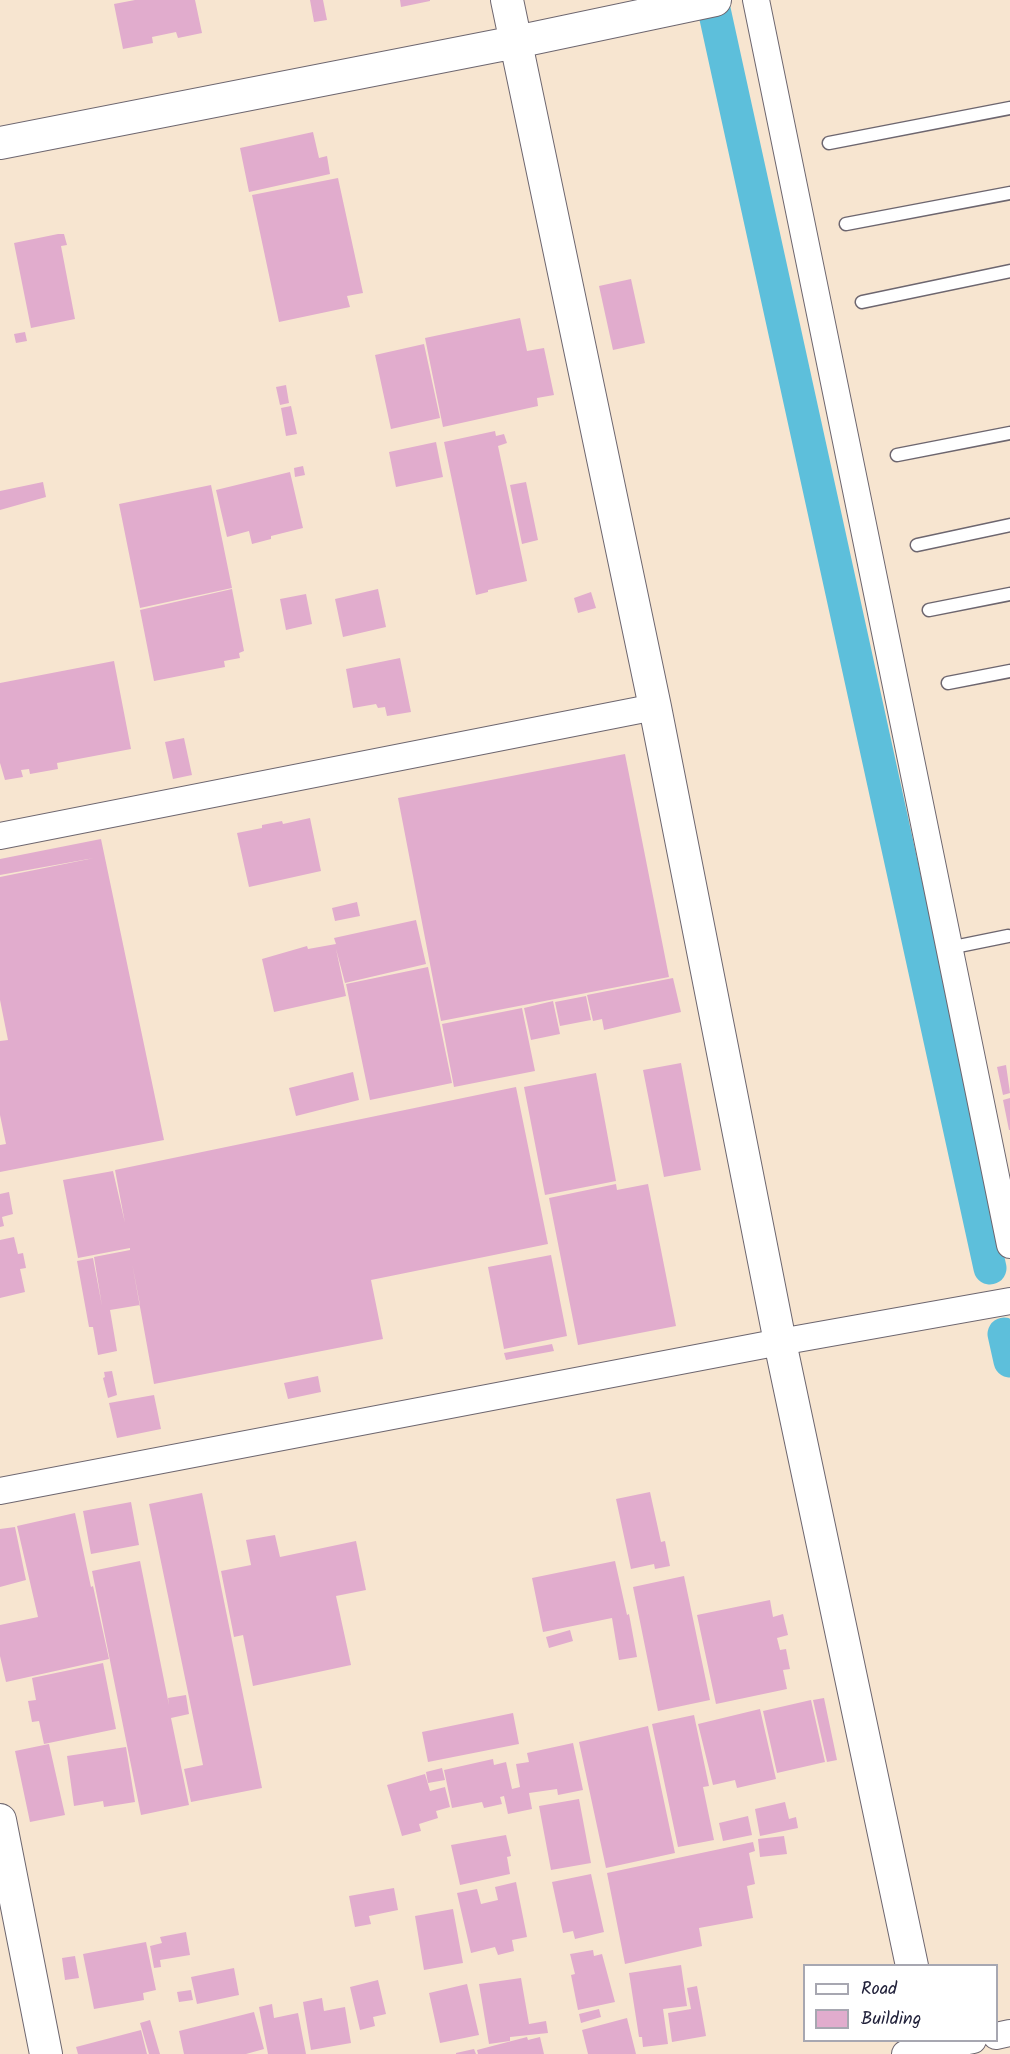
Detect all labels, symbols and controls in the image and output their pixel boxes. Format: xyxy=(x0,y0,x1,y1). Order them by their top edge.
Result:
legend xyxy=(803,1964,998,2042)
text: Road xyxy=(861,1975,897,2004)
text: Building xyxy=(861,2005,921,2034)

